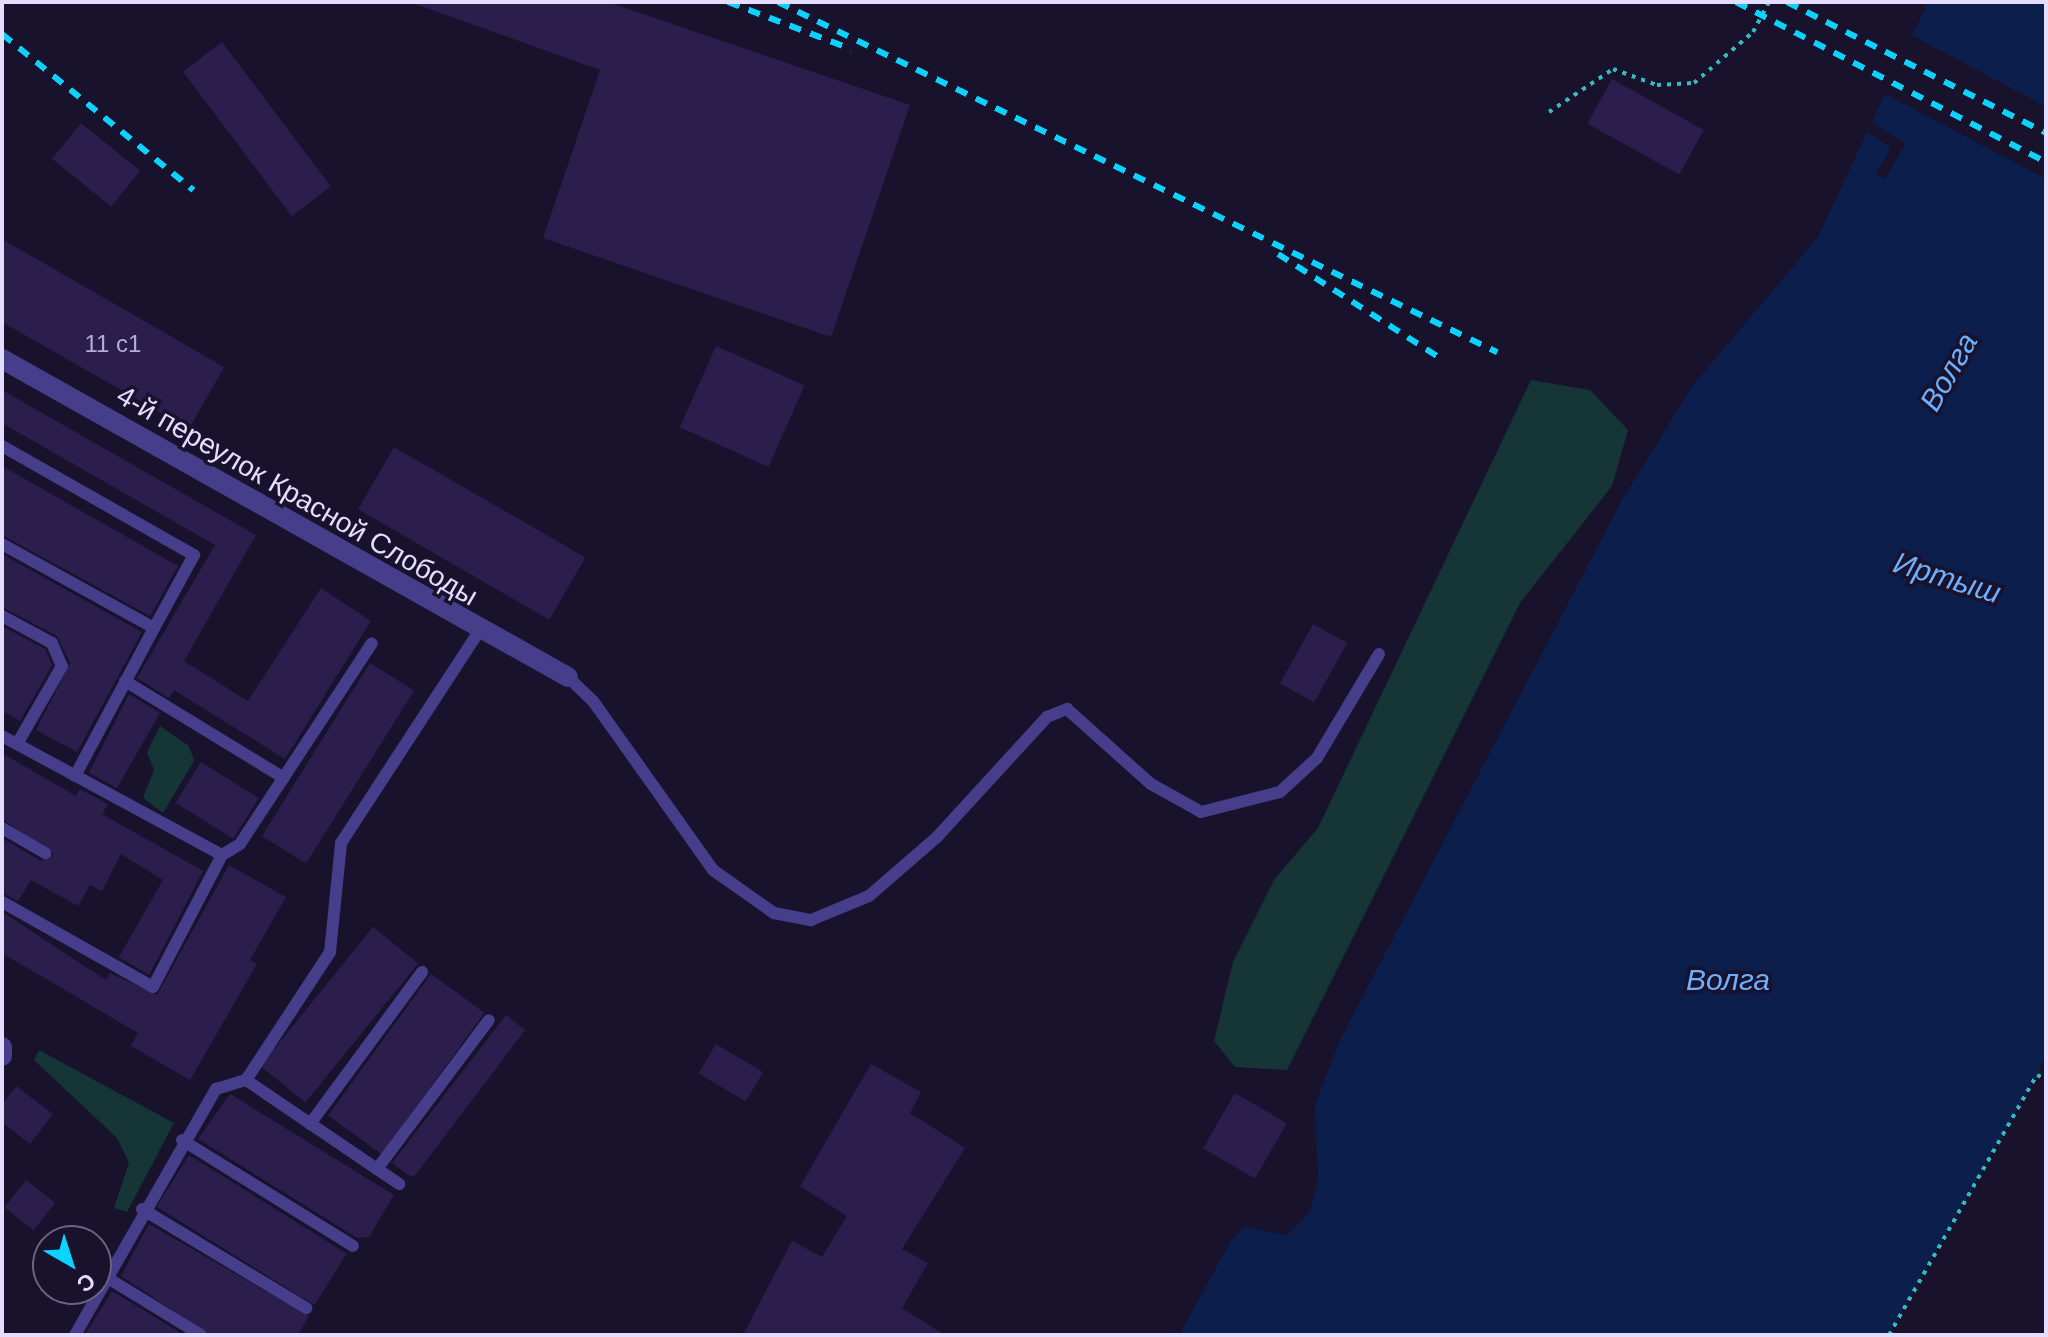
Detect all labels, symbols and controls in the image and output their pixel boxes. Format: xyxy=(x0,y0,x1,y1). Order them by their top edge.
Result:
water label: Волга xyxy=(1912,327,1986,417)
house number: 11 с1 xyxy=(85,330,141,358)
street label: 4-й переулок Красной Слободы xyxy=(110,379,484,613)
water label: Иртыш xyxy=(1889,545,2005,611)
water label: Волга xyxy=(1686,962,1770,998)
north arrow xyxy=(32,1225,112,1305)
text: С xyxy=(72,1268,100,1297)

